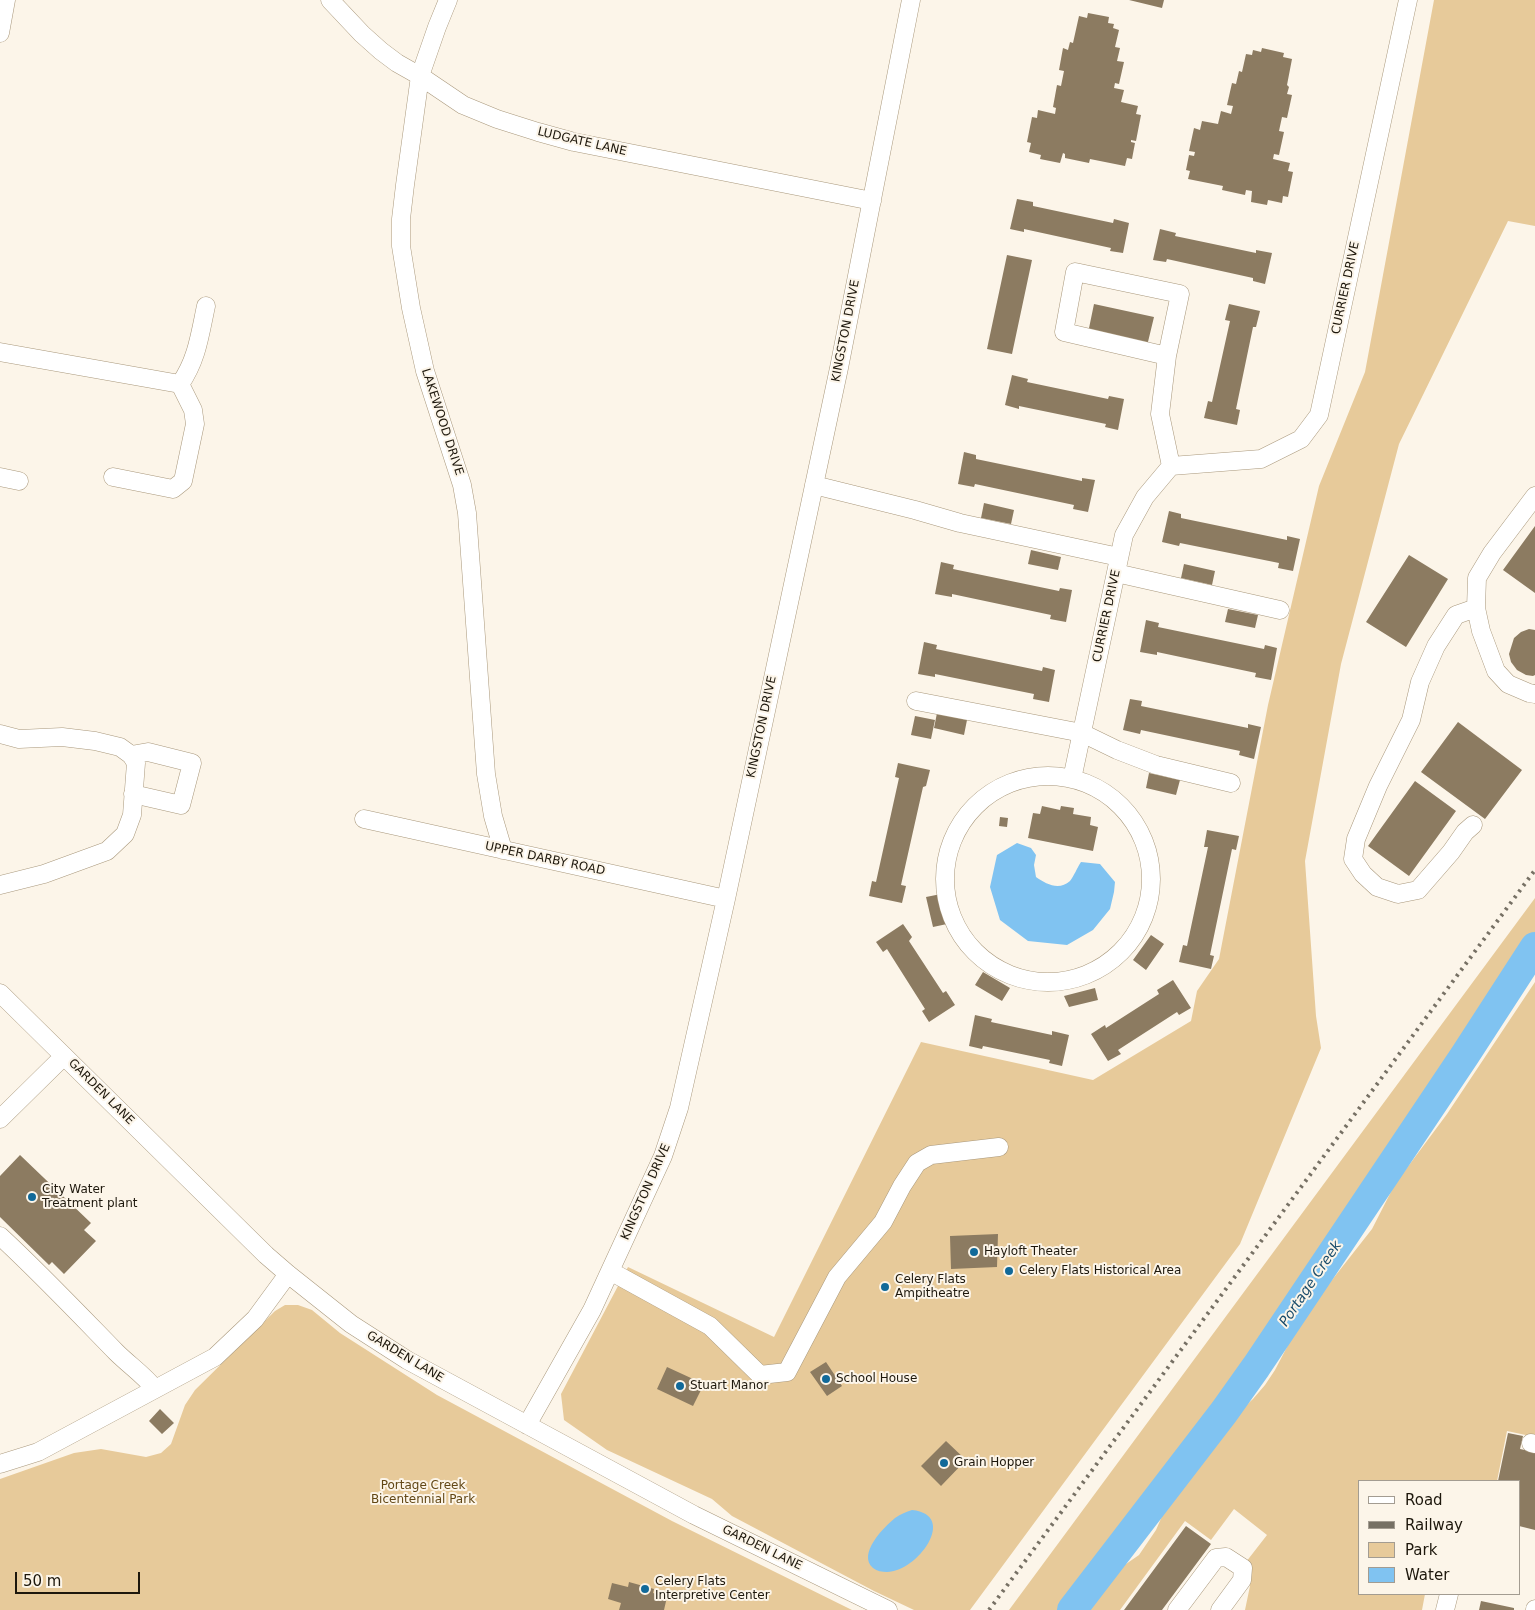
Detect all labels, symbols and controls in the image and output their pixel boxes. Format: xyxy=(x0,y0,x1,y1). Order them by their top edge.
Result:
street label: LUDGATE LANE xyxy=(536,125,628,159)
street label: CURRIER DRIVE xyxy=(1329,241,1363,335)
street label: KINGSTON DRIVE xyxy=(829,279,863,383)
street label: LAKEWOOD DRIVE xyxy=(418,367,466,477)
street label: CURRIER DRIVE xyxy=(1090,569,1124,663)
street label: KINGSTON DRIVE xyxy=(744,675,780,779)
street label: UPPER DARBY ROAD xyxy=(484,839,606,879)
street label: GARDEN LANE xyxy=(65,1056,137,1128)
street label: KINGSTON DRIVE xyxy=(618,1142,674,1242)
place label: City Water Treatment plant xyxy=(42,1183,137,1211)
marker: City Water Treatment plant xyxy=(26,1191,38,1203)
water label: Portage Creek xyxy=(1276,1238,1346,1330)
place label: Hayloft Theater xyxy=(984,1245,1077,1259)
marker: Hayloft Theater xyxy=(968,1246,980,1258)
place label: Celery Flats Historical Area xyxy=(1019,1264,1181,1278)
marker: Celery Flats Historical Area xyxy=(1003,1265,1015,1277)
place label: Celery Flats Ampitheatre xyxy=(895,1273,970,1301)
marker: Celery Flats Ampitheatre xyxy=(879,1281,891,1293)
street label: GARDEN LANE xyxy=(364,1328,446,1386)
place label: School House xyxy=(836,1372,917,1386)
marker: School House xyxy=(820,1373,832,1385)
place label: Stuart Manor xyxy=(690,1379,768,1393)
marker: Stuart Manor xyxy=(674,1380,686,1392)
place label: Grain Hopper xyxy=(954,1456,1034,1470)
marker: Grain Hopper xyxy=(938,1457,950,1469)
park label: Portage Creek Bicentennial Park xyxy=(371,1479,475,1507)
legend xyxy=(1358,1480,1520,1595)
text: Road xyxy=(1405,1491,1443,1509)
text: Railway xyxy=(1405,1516,1463,1534)
street label: GARDEN LANE xyxy=(720,1522,804,1574)
text: Park xyxy=(1405,1541,1437,1559)
scale bar xyxy=(18,1562,142,1594)
text: Water xyxy=(1405,1566,1449,1584)
text: 50 m xyxy=(23,1572,61,1590)
place label: Celery Flats Interpretive Center xyxy=(655,1575,770,1603)
marker: Celery Flats Interpretive Center xyxy=(639,1583,651,1595)

